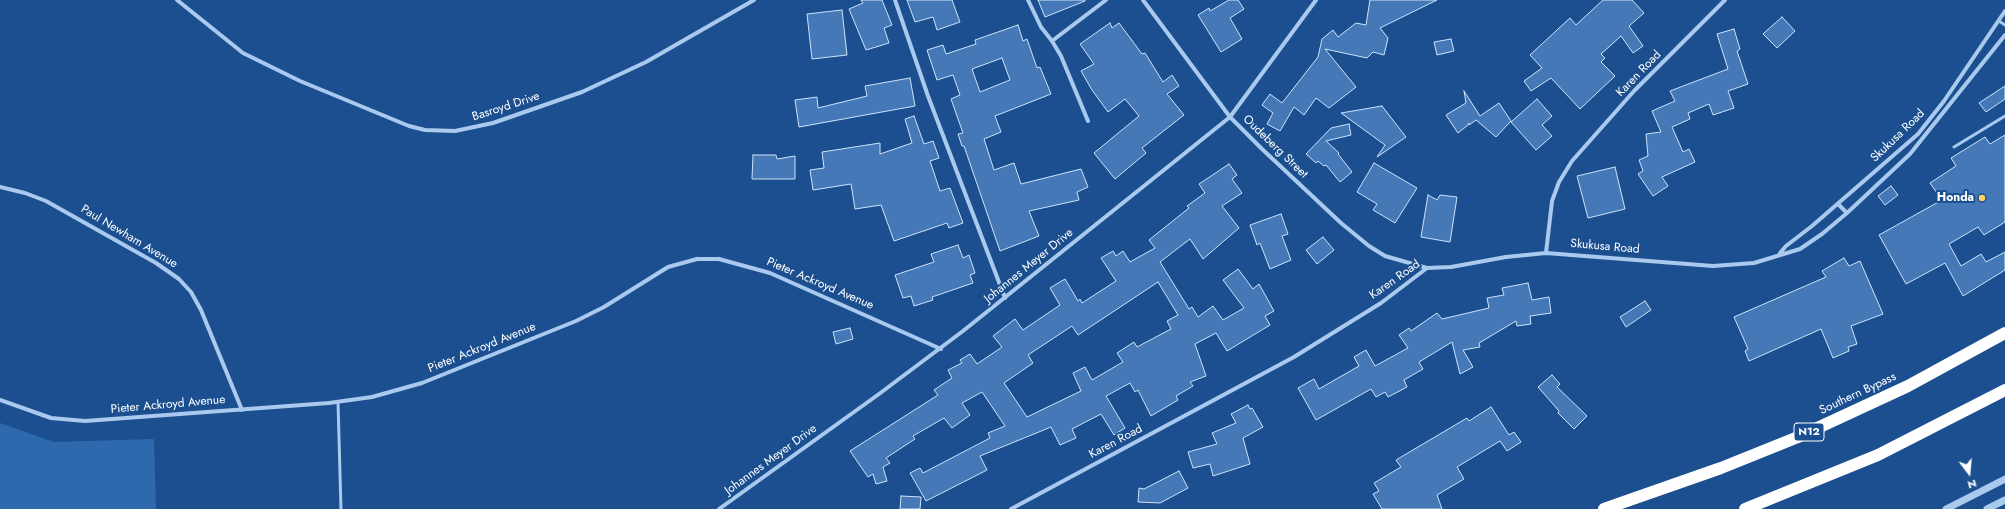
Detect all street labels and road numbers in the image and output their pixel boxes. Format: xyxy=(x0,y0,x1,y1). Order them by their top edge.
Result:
street label: Karen Road xyxy=(1614,48,1664,100)
street label: Basroyd Drive xyxy=(470,89,542,125)
street label: Skukusa Road xyxy=(1868,107,1928,165)
street label: Oudeberg Street xyxy=(1239,112,1311,182)
street label: Paul Newham Avenue xyxy=(78,202,180,272)
street label: Johannes Meyer Drive xyxy=(982,226,1076,306)
street label: Skukusa Road xyxy=(1570,237,1640,257)
street label: Pieter Ackroyd Avenue xyxy=(764,255,876,313)
street label: Karen Road xyxy=(1367,257,1423,303)
street label: Pieter Ackroyd Avenue xyxy=(426,320,538,376)
street label: Southern Bypass xyxy=(1817,370,1899,418)
street label: Pieter Ackroyd Avenue xyxy=(110,393,226,417)
street label: Johannes Meyer Drive xyxy=(722,422,820,498)
street label: Karen Road xyxy=(1087,422,1145,462)
road number: N12 xyxy=(1794,423,1824,441)

